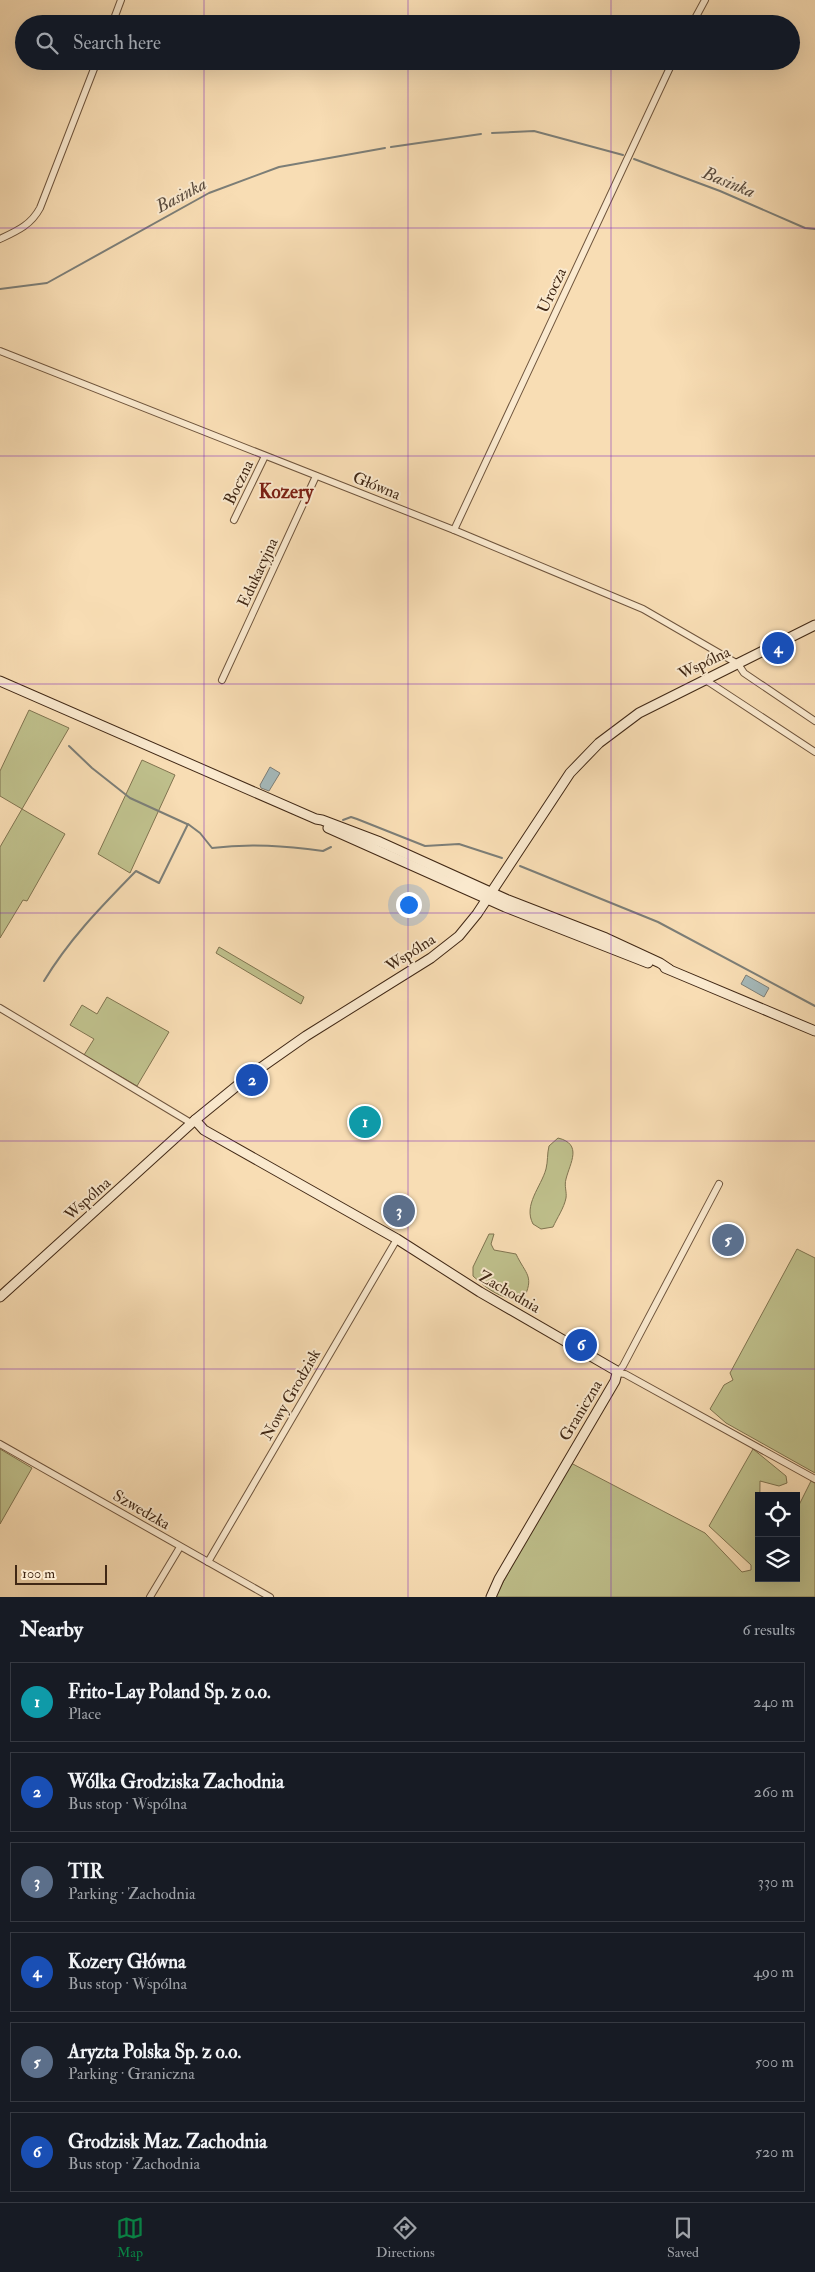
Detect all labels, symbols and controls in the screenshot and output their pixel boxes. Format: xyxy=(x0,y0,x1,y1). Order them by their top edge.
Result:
search box xyxy=(15,15,800,70)
icon: search xyxy=(33,29,61,57)
text: Search here xyxy=(73,31,161,55)
water label: Basinka xyxy=(698,161,758,203)
water label: Basinka xyxy=(151,173,211,219)
street label: Urocza xyxy=(533,264,571,316)
street label: Boczna xyxy=(220,456,258,508)
street label: Główna xyxy=(350,467,404,505)
district label: Kozery xyxy=(259,480,314,505)
street label: Edukacyjna xyxy=(233,534,283,610)
pin: 4 xyxy=(762,629,794,667)
street label: Wspólna xyxy=(674,642,734,685)
your location xyxy=(396,892,422,918)
street label: Wspólna xyxy=(381,929,440,978)
pin: 2 xyxy=(236,1061,268,1099)
pin: 1 xyxy=(349,1103,381,1141)
street label: Wspólna xyxy=(60,1173,116,1226)
pin: 3 xyxy=(383,1192,415,1230)
pin: 5 xyxy=(712,1221,744,1259)
street label: Zachodnia xyxy=(475,1266,544,1318)
pin: 6 xyxy=(565,1326,597,1364)
street label: Nowy Grodzisk xyxy=(257,1345,325,1444)
street label: Graniczna xyxy=(555,1376,607,1445)
street label: Szwedzka xyxy=(109,1486,174,1534)
map controls xyxy=(755,1492,800,1582)
button: locate xyxy=(755,1492,800,1537)
button: layers xyxy=(755,1537,800,1582)
scale bar xyxy=(15,1562,108,1585)
text: 100 m xyxy=(22,1565,55,1582)
text: Nearby xyxy=(20,1616,83,1643)
text: 6 results xyxy=(743,1620,795,1640)
text: Frito-Lay Poland Sp. z o.o. xyxy=(68,1680,271,1704)
text: 1 xyxy=(34,1692,40,1712)
text: 240 m xyxy=(753,1692,794,1712)
text: Place xyxy=(68,1704,101,1724)
text: Wólka Grodziska Zachodnia xyxy=(68,1770,284,1794)
text: 2 xyxy=(33,1782,41,1802)
text: 260 m xyxy=(754,1782,794,1802)
text: Bus stop · Wspólna xyxy=(68,1794,187,1814)
text: TIR xyxy=(68,1860,103,1884)
text: 3 xyxy=(34,1872,40,1892)
text: 330 m xyxy=(758,1872,794,1892)
text: Parking · Zachodnia xyxy=(68,1884,195,1904)
text: Kozery Główna xyxy=(68,1950,186,1974)
text: 4 xyxy=(33,1962,41,1982)
text: 490 m xyxy=(753,1962,794,1982)
text: Bus stop · Wspólna xyxy=(68,1974,187,1994)
text: Aryzta Polska Sp. z o.o. xyxy=(68,2040,241,2064)
text: 5 xyxy=(33,2052,41,2072)
text: 500 m xyxy=(755,2052,794,2072)
text: Parking · Graniczna xyxy=(68,2064,195,2084)
text: Grodzisk Maz. Zachodnia xyxy=(68,2130,267,2154)
text: 6 xyxy=(33,2142,41,2162)
text: 520 m xyxy=(755,2142,794,2162)
text: Bus stop · Zachodnia xyxy=(68,2154,200,2174)
tab: Map xyxy=(116,2214,144,2261)
tab: Directions xyxy=(376,2214,435,2261)
tab: Saved xyxy=(667,2214,699,2261)

